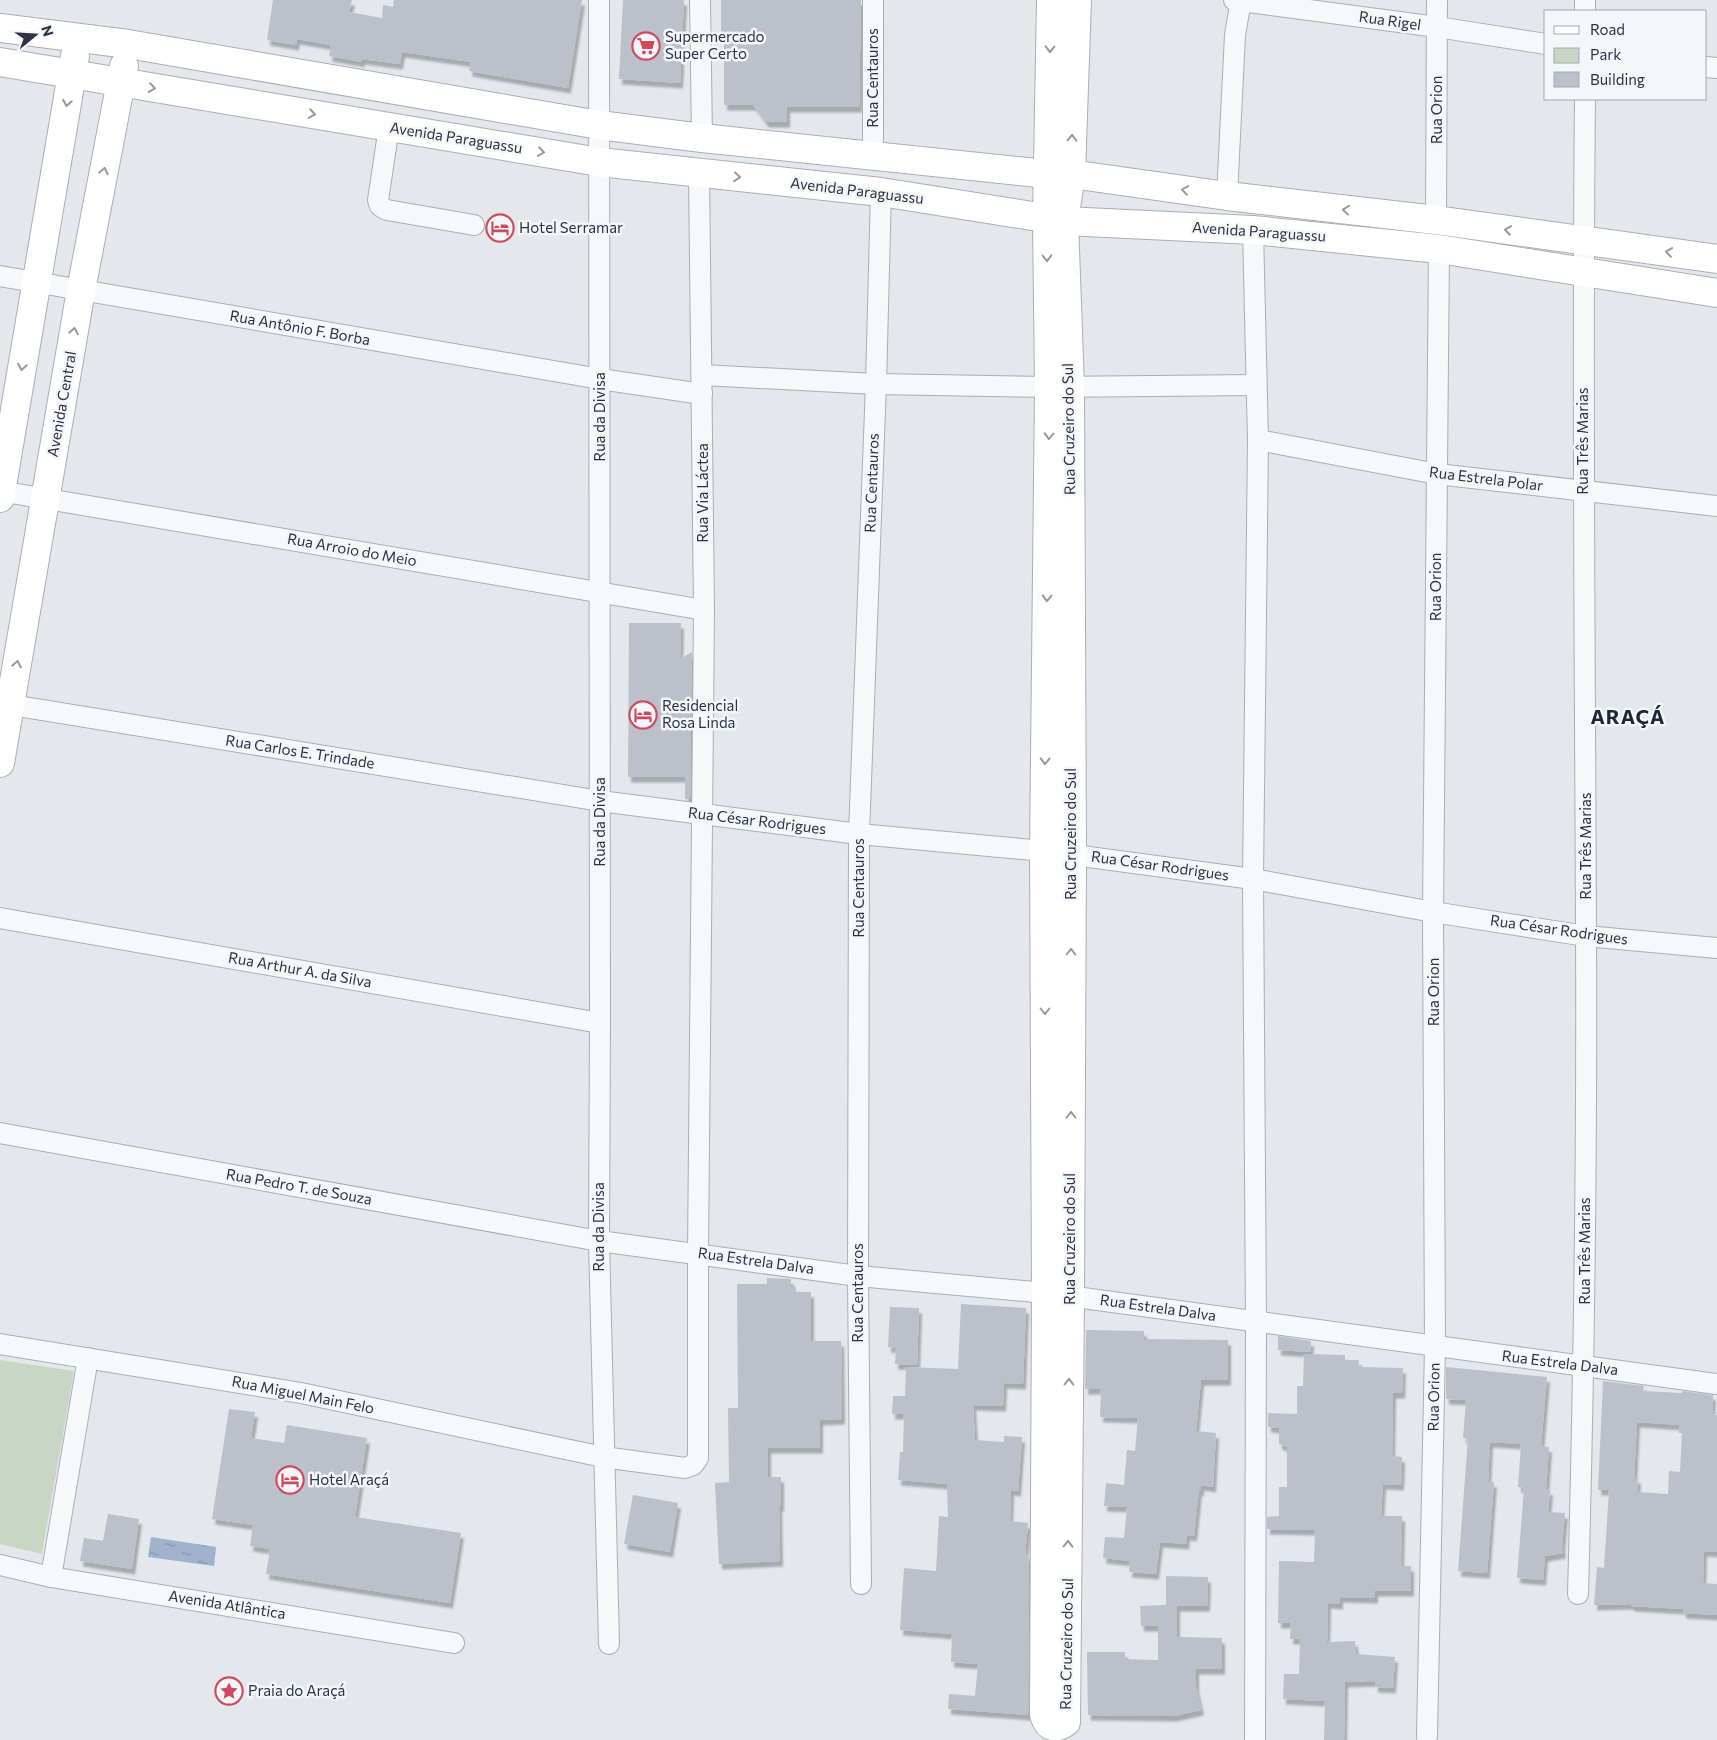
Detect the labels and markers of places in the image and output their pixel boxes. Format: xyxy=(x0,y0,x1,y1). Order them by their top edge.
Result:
place label: Supermercado Super Certo xyxy=(665,27,765,62)
supermarket icon: Supermercado Super Certo xyxy=(631,31,661,61)
hotel icon: Hotel Serramar xyxy=(485,213,515,243)
place label: Hotel Serramar xyxy=(519,218,623,236)
place label: Residencial Rosa Linda xyxy=(662,696,738,731)
hotel icon: Residencial Rosa Linda xyxy=(628,700,658,730)
hotel icon: Hotel Araçá xyxy=(275,1465,305,1495)
place label: Hotel Araçá xyxy=(309,1470,389,1488)
place icon: Praia do Araçá xyxy=(214,1676,244,1706)
place label: Praia do Araçá xyxy=(248,1681,345,1699)

